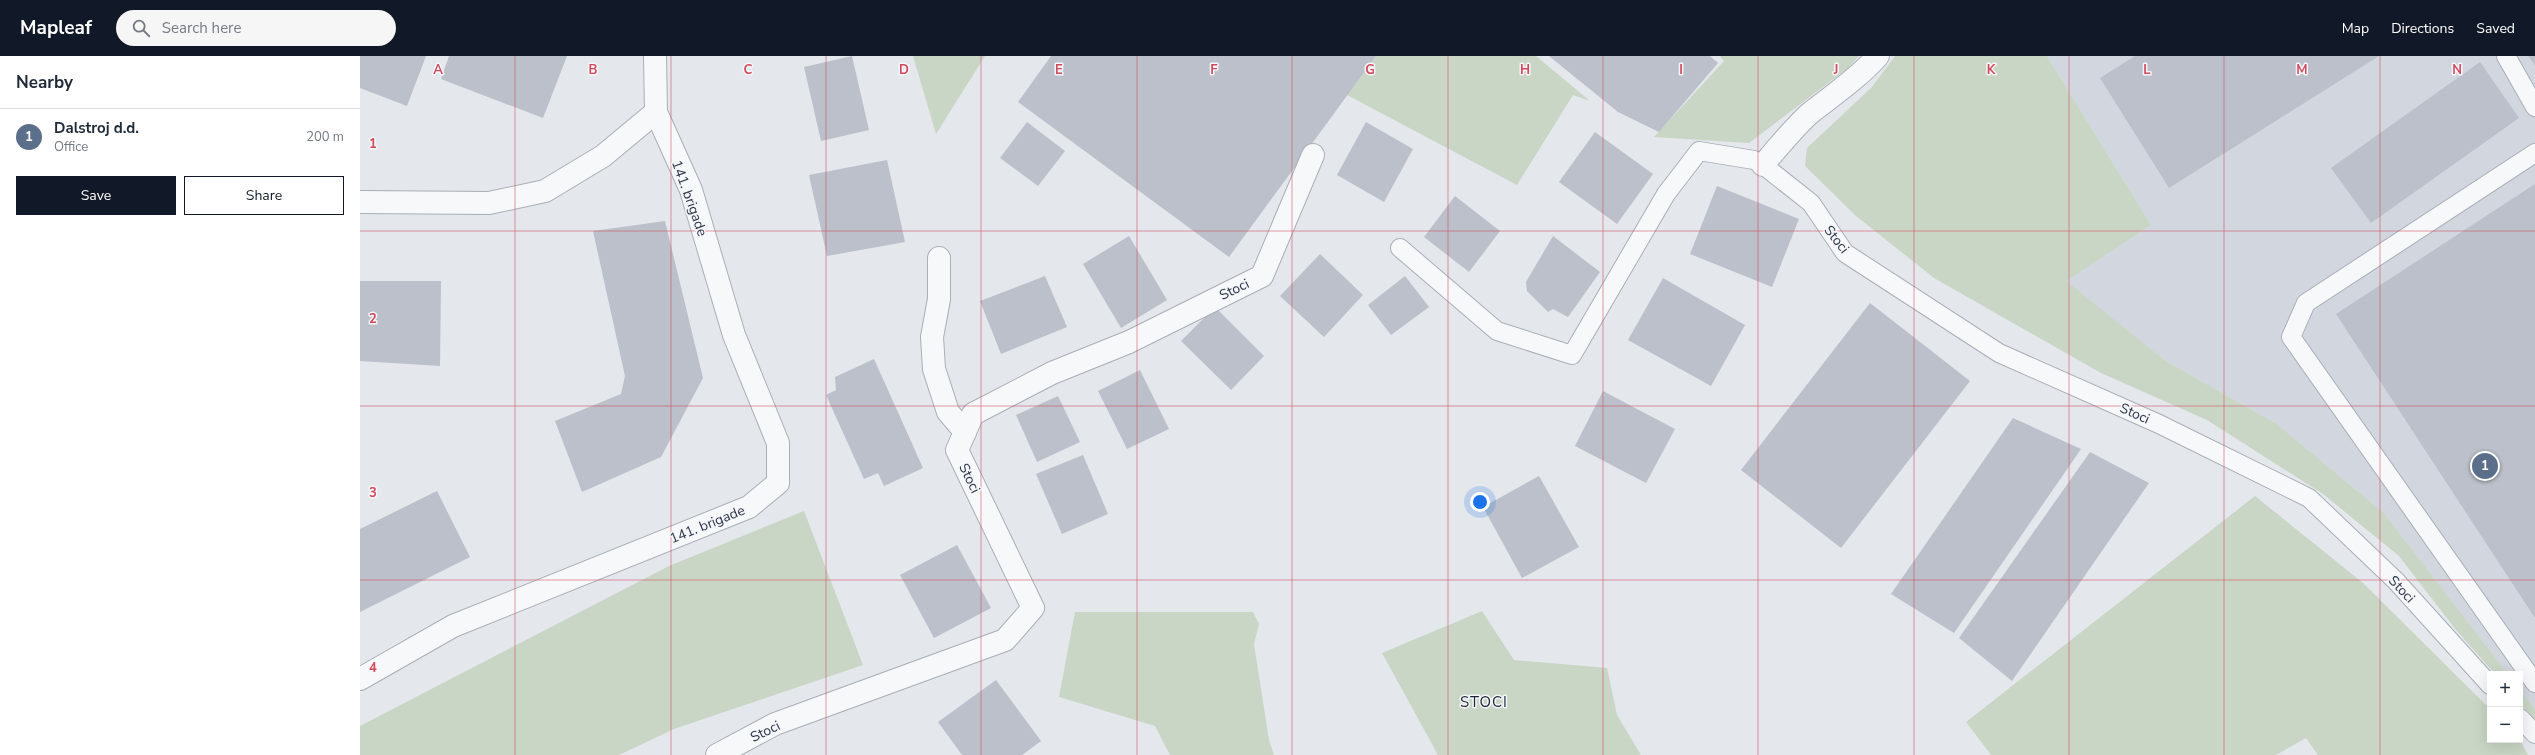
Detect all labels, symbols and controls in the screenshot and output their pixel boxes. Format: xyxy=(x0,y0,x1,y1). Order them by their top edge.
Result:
search box xyxy=(116,10,396,46)
text: Mapleaf xyxy=(20,15,92,41)
icon: search xyxy=(130,17,152,39)
text: Search here xyxy=(162,18,241,38)
text: Map xyxy=(2342,19,2369,38)
text: Directions xyxy=(2391,19,2454,38)
text: Saved xyxy=(2476,19,2515,38)
text: A xyxy=(433,61,443,79)
text: B xyxy=(589,61,598,79)
text: C xyxy=(744,61,753,79)
text: D xyxy=(899,61,909,79)
text: E xyxy=(1055,61,1063,79)
text: F xyxy=(1210,61,1218,79)
text: G xyxy=(1365,61,1375,79)
text: H xyxy=(1520,61,1530,79)
text: I xyxy=(1679,61,1683,79)
text: J xyxy=(1833,61,1838,79)
text: K xyxy=(1987,61,1996,79)
text: L xyxy=(2143,61,2151,79)
text: M xyxy=(2296,61,2308,79)
text: N xyxy=(2452,61,2462,79)
text: Nearby xyxy=(16,71,73,94)
text: Dalstroj d.d. xyxy=(54,118,139,138)
text: 1 xyxy=(25,128,33,146)
text: 200 m xyxy=(306,128,344,146)
text: 1 xyxy=(369,135,377,153)
text: Office xyxy=(54,138,88,156)
street label: 141. brigade xyxy=(667,157,712,239)
button: Save xyxy=(16,176,176,215)
button: Share xyxy=(184,176,344,215)
street label: Stoci xyxy=(1820,221,1854,257)
street label: Stoci xyxy=(1216,274,1252,305)
text: 2 xyxy=(369,310,377,328)
street label: Stoci xyxy=(2117,398,2153,428)
pin: 1 xyxy=(2472,451,2498,481)
street label: Stoci xyxy=(954,460,985,496)
text: 3 xyxy=(369,484,377,502)
your location xyxy=(1470,492,1490,512)
street label: 141. brigade xyxy=(667,501,748,548)
street label: Stoci xyxy=(2384,572,2419,607)
text: 4 xyxy=(369,659,377,677)
map controls xyxy=(2487,671,2523,743)
button: + xyxy=(2487,671,2523,707)
district label: STOCI xyxy=(1460,692,1508,712)
button: − xyxy=(2487,707,2523,743)
street label: Stoci xyxy=(747,716,783,747)

